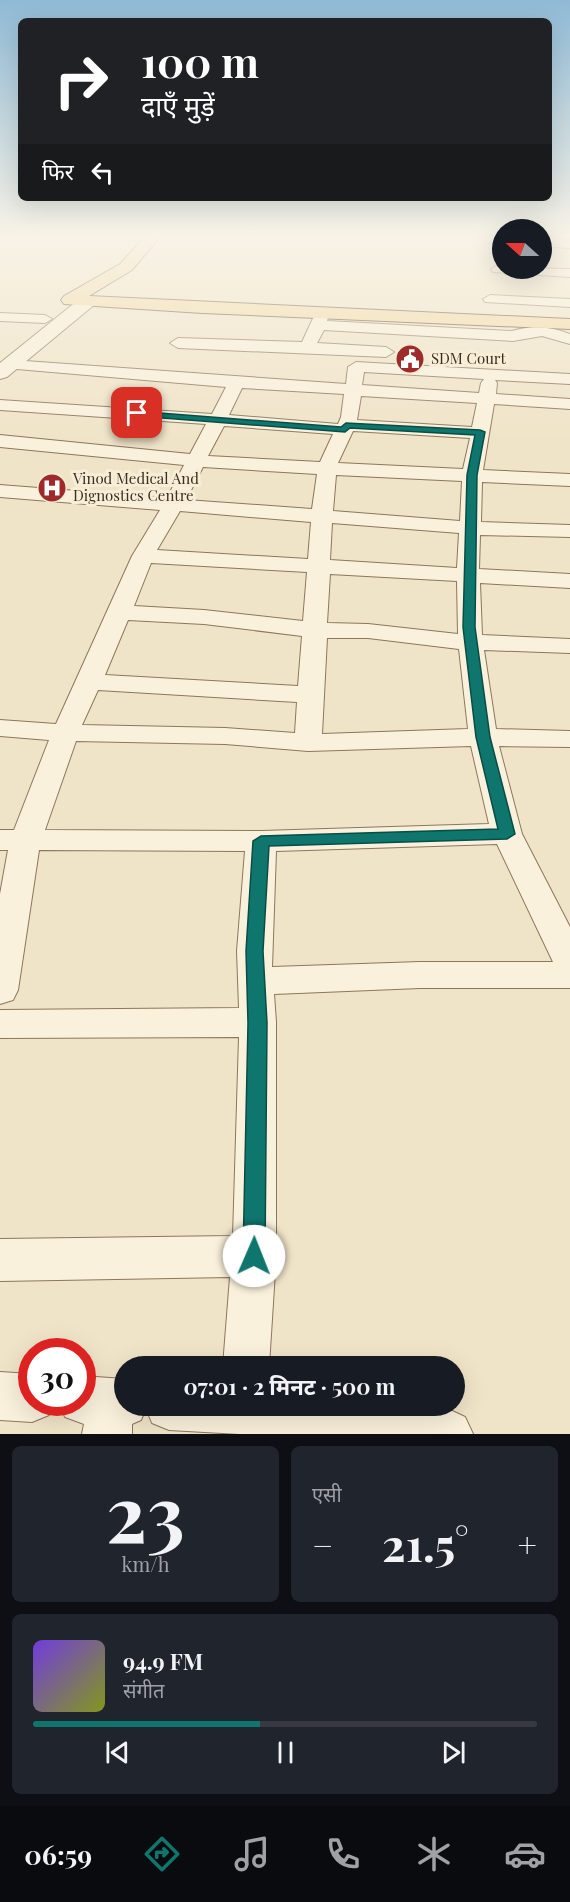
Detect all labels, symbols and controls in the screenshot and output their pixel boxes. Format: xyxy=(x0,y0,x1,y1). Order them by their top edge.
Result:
text: 100 m xyxy=(141,33,259,89)
icon: right xyxy=(42,42,120,120)
text: दाएँ मुड़ें xyxy=(141,87,215,123)
text: फिर xyxy=(42,156,74,186)
icon: left xyxy=(86,156,119,189)
north arrow xyxy=(492,219,552,279)
map controls xyxy=(492,219,552,279)
public building icon: SDM Court xyxy=(394,343,426,375)
place label: SDM Court xyxy=(431,348,507,368)
pin xyxy=(111,387,162,438)
icon: arrive xyxy=(120,396,153,429)
place label: Vinod Medical And Dignostics Centre xyxy=(72,468,199,505)
hospital icon: Vinod Medical And Dignostics Centre xyxy=(36,472,68,504)
position arrow xyxy=(222,1224,286,1288)
speed limit sign: 30 xyxy=(18,1338,96,1416)
text: 07:01 · 2 मिनट · 500 m xyxy=(184,1371,395,1401)
text: 23 xyxy=(106,1459,185,1563)
text: एसी xyxy=(312,1480,342,1507)
text: 21.5° xyxy=(382,1513,469,1573)
text: − xyxy=(312,1522,333,1566)
text: + xyxy=(518,1522,537,1566)
text: km/h xyxy=(122,1550,169,1577)
text: 94.9 FM xyxy=(123,1646,203,1676)
text: संगीत xyxy=(123,1676,164,1703)
icon: previous xyxy=(101,1736,134,1769)
icon: pause xyxy=(269,1736,302,1769)
icon: next xyxy=(437,1736,470,1769)
icon: directions xyxy=(141,1833,183,1875)
icon: music xyxy=(231,1833,273,1875)
icon: phone xyxy=(322,1833,364,1875)
icon: climate xyxy=(413,1833,455,1875)
icon: car xyxy=(504,1833,546,1875)
text: 06:59 xyxy=(24,1836,92,1872)

